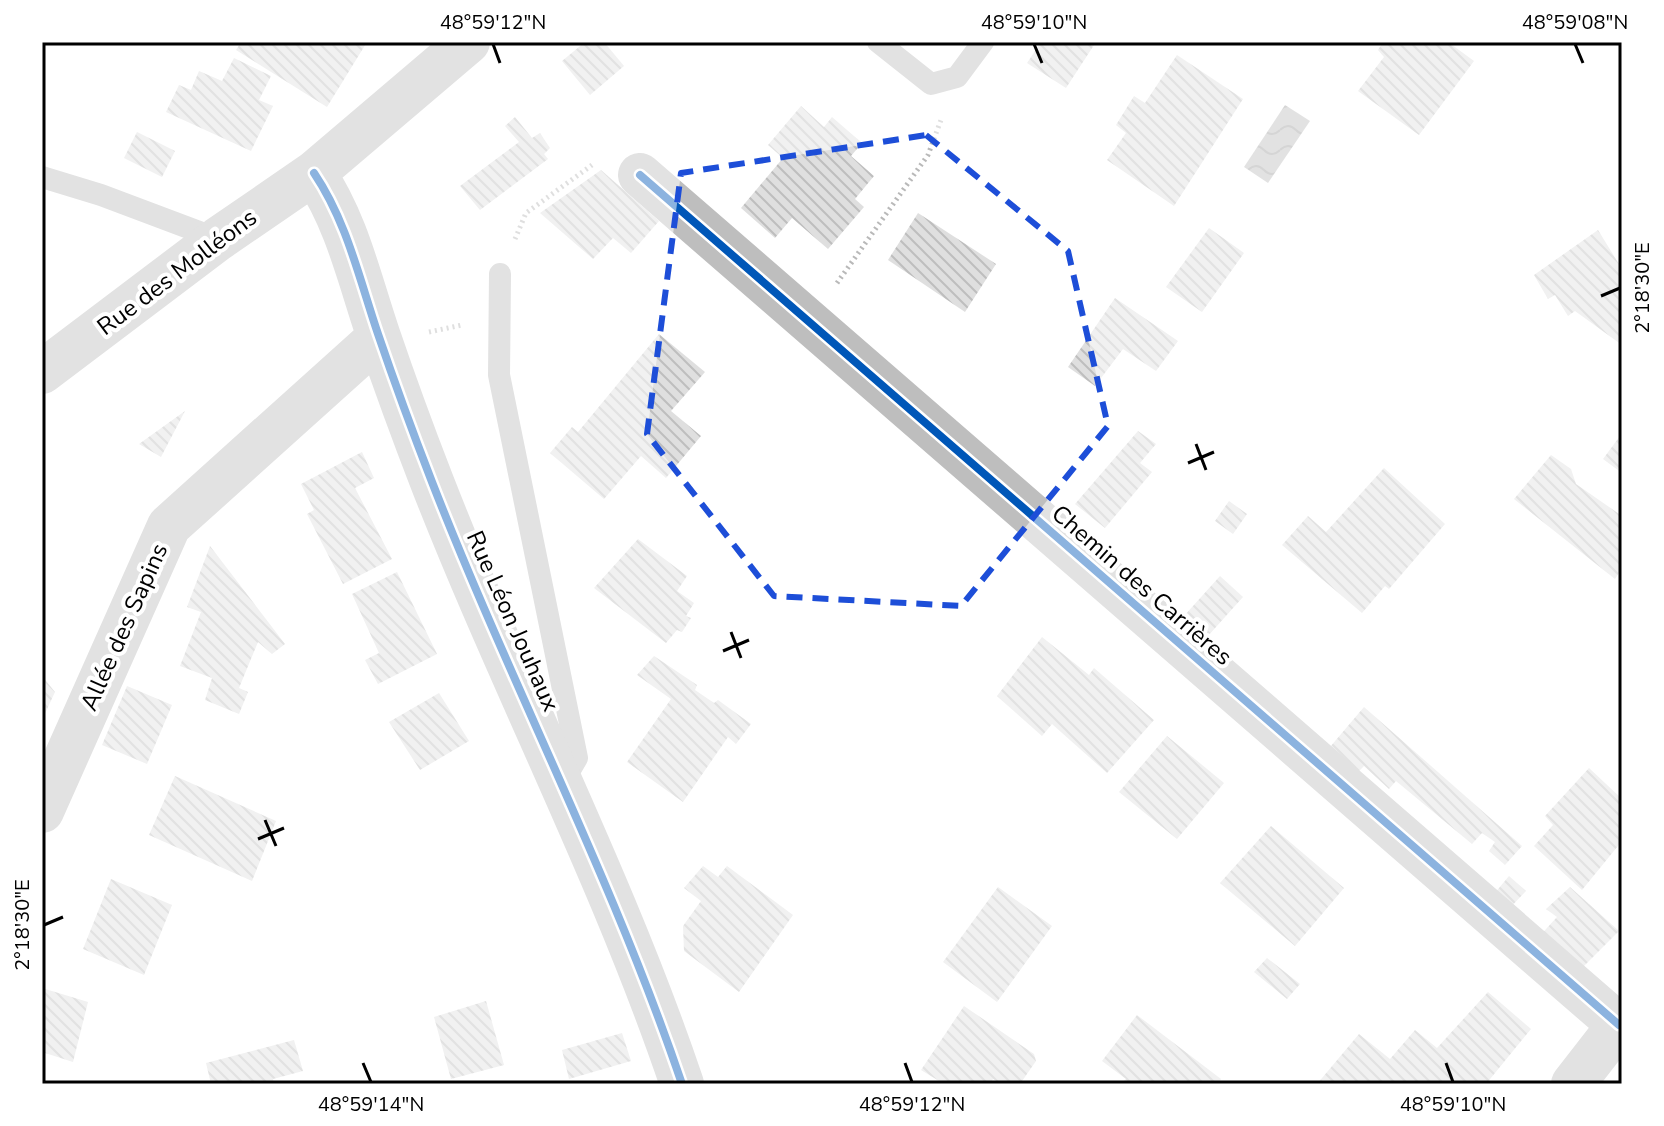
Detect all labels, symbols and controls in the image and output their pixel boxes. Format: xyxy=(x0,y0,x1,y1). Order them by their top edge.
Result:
text: 48°59'12"N xyxy=(440,9,546,36)
text: 48°59'10"N xyxy=(981,9,1087,36)
text: 48°59'08"N xyxy=(1522,9,1628,36)
street label: Rue des Molléons xyxy=(91,201,263,343)
text: 2°18'30"E xyxy=(1629,242,1656,334)
street label: Chemin des Carrières xyxy=(1045,498,1239,672)
street label: Rue Léon Jouhaux xyxy=(459,526,567,717)
street label: Allée des Sapins xyxy=(73,538,175,716)
text: 2°18'30"E xyxy=(9,879,36,971)
text: 48°59'14"N xyxy=(318,1091,424,1118)
text: 48°59'12"N xyxy=(859,1091,965,1118)
text: 48°59'10"N xyxy=(1400,1091,1506,1118)

